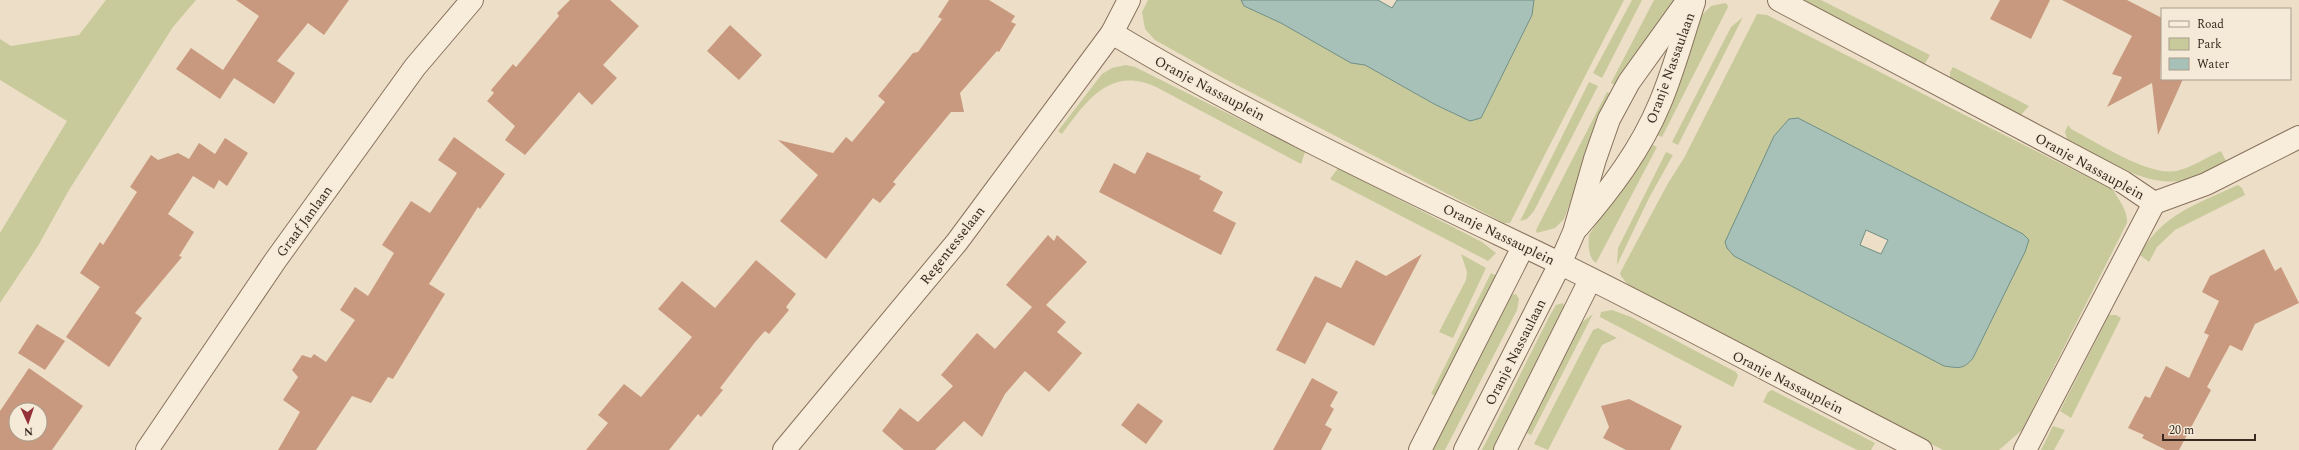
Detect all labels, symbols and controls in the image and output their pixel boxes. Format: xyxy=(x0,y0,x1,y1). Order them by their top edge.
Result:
legend xyxy=(2161,8,2291,80)
street label: Oranje Nassaulaan xyxy=(1641,10,1700,127)
text: Road xyxy=(2197,15,2224,34)
text: Park xyxy=(2197,35,2222,54)
street label: Oranje Nassauplein xyxy=(1151,50,1269,126)
text: Water xyxy=(2197,55,2229,74)
street label: Oranje Nassauplein xyxy=(2031,128,2148,205)
street label: Graaf Janlaan xyxy=(271,181,338,262)
street label: Oranje Nassauplein xyxy=(1439,198,1558,271)
street label: Regentesselaan xyxy=(915,201,990,289)
street label: Oranje Nassaulaan xyxy=(1480,295,1551,409)
street label: Oranje Nassauplein xyxy=(1728,345,1847,420)
north arrow xyxy=(8,402,48,442)
scale bar xyxy=(2163,416,2255,442)
text: 20 m xyxy=(2169,421,2194,440)
text: N xyxy=(24,423,33,440)

